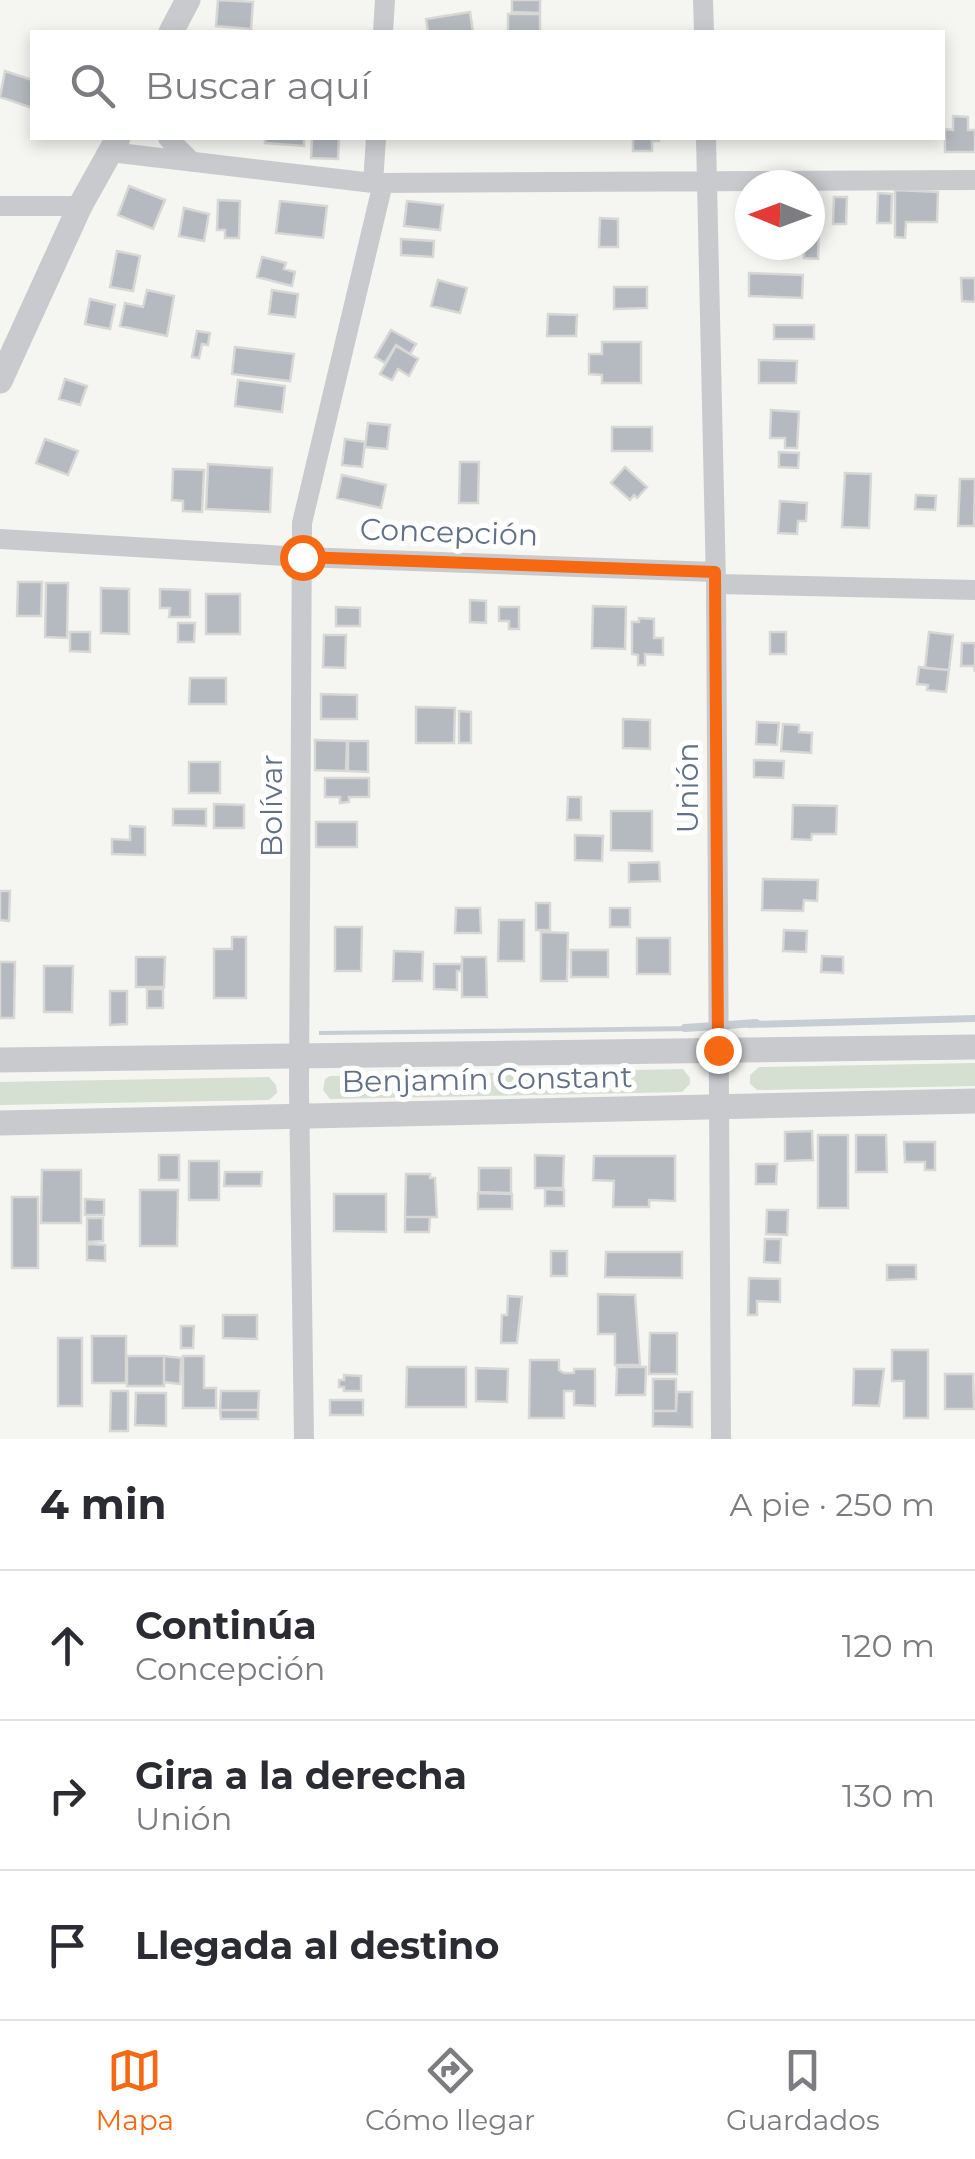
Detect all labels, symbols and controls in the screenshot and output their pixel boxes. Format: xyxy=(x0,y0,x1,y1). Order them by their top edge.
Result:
search box xyxy=(30,30,945,140)
icon: search xyxy=(65,58,120,113)
text: Buscar aquí xyxy=(145,62,371,109)
north arrow xyxy=(735,170,825,260)
street label: Concepción xyxy=(359,510,539,554)
route start xyxy=(280,535,326,581)
street label: Unión xyxy=(669,742,706,834)
street label: Bolívar xyxy=(253,755,290,857)
route end xyxy=(696,1028,742,1074)
street label: Benjamín Constant xyxy=(341,1058,633,1100)
text: 4 min xyxy=(40,1478,167,1530)
text: A pie · 250 m xyxy=(729,1485,935,1524)
text: Continúa xyxy=(135,1602,317,1649)
icon: ahead xyxy=(40,1618,95,1673)
text: 120 m xyxy=(842,1626,935,1665)
text: Concepción xyxy=(135,1649,326,1688)
text: Gira a la derecha xyxy=(135,1752,467,1799)
icon: right xyxy=(40,1768,95,1823)
text: 130 m xyxy=(842,1776,935,1815)
text: Unión xyxy=(135,1799,232,1838)
icon: arrive xyxy=(40,1918,95,1973)
text: Llegada al destino xyxy=(135,1922,499,1969)
tab: Mapa xyxy=(95,2043,174,2137)
tab: Cómo llegar xyxy=(365,2043,535,2137)
tab: Guardados xyxy=(726,2043,880,2137)

